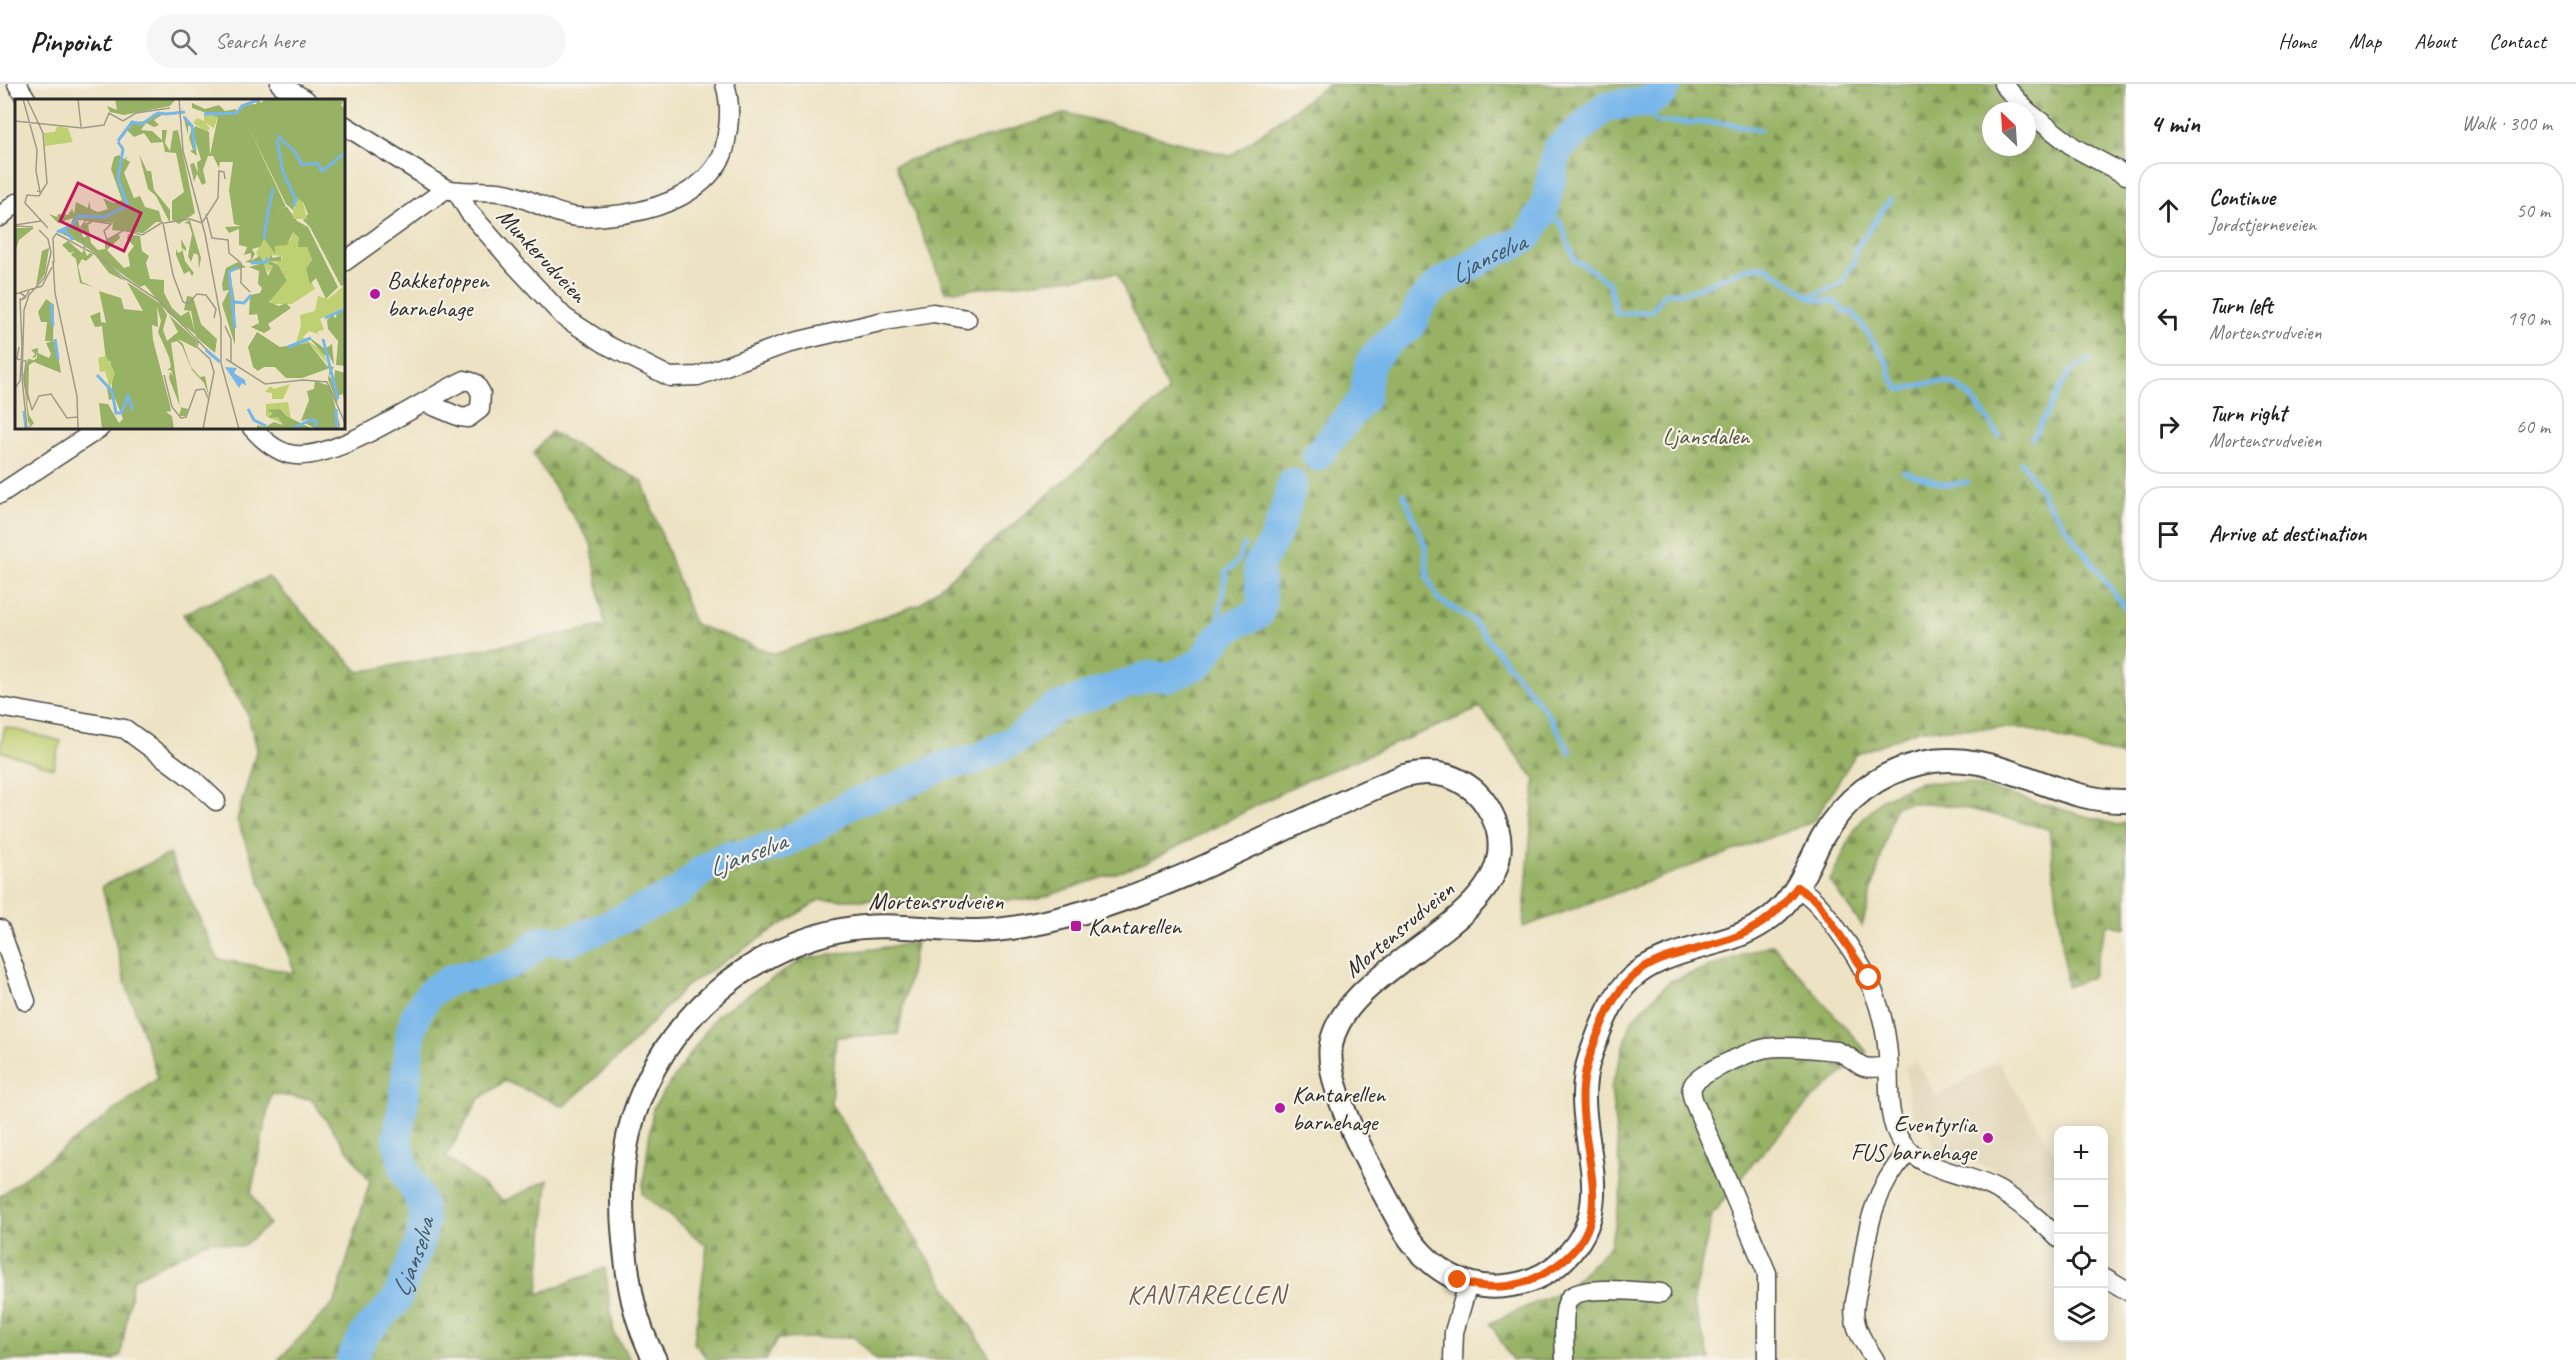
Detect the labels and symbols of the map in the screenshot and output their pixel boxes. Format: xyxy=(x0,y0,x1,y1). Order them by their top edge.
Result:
inset map xyxy=(15,99,345,429)
north arrow xyxy=(1982,102,2036,156)
street label: Munkerudveien xyxy=(490,201,594,310)
water label: Ljanselva xyxy=(1444,224,1534,291)
place label: Bakketoppen barnehage xyxy=(387,265,490,323)
marker: Bakketoppen barnehage xyxy=(368,287,382,301)
park label: Ljansdalen xyxy=(1663,421,1751,451)
water label: Ljanselva xyxy=(703,823,794,884)
street label: Mortensrudveien xyxy=(1338,874,1460,984)
street label: Mortensrudveien xyxy=(869,886,1004,916)
place label: Kantarellen xyxy=(1088,911,1182,941)
marker: Kantarellen xyxy=(1069,919,1083,933)
route start xyxy=(1855,964,1881,990)
place label: Kantarellen barnehage xyxy=(1292,1079,1386,1137)
marker: Kantarellen barnehage xyxy=(1273,1101,1287,1115)
place label: Eventyrlia FUS barnehage xyxy=(1851,1109,1978,1167)
marker: Eventyrlia FUS barnehage xyxy=(1981,1131,1995,1145)
water label: Ljanselva xyxy=(384,1212,442,1301)
route end xyxy=(1444,1266,1470,1292)
district label: KANTARELLEN xyxy=(1127,1278,1290,1311)

